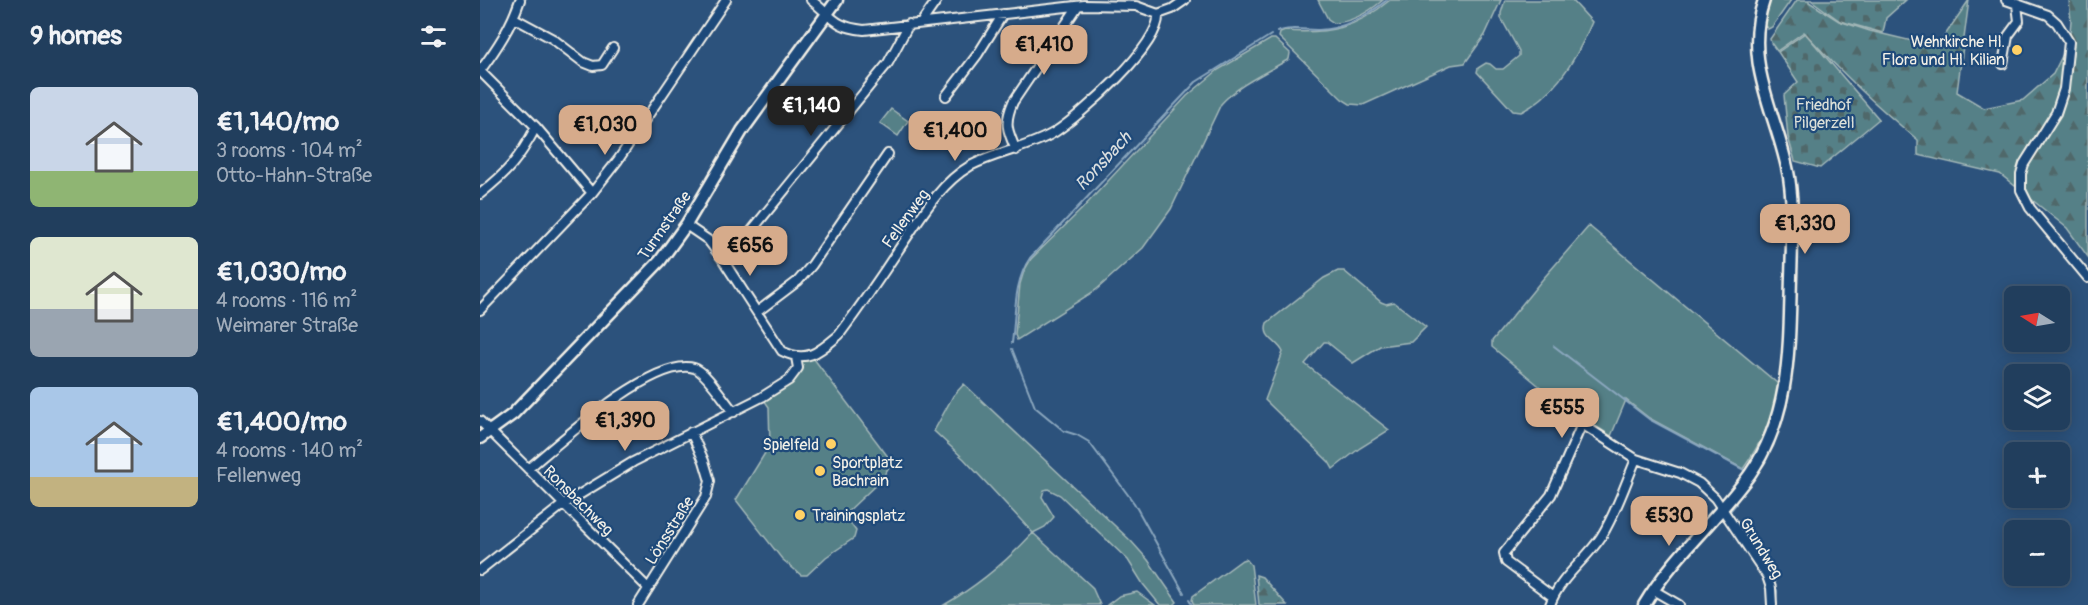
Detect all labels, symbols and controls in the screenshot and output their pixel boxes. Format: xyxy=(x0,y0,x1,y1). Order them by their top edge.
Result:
text: 9 homes xyxy=(30,20,122,52)
icon: filters xyxy=(417,20,450,53)
pin: €1,410 xyxy=(995,25,1093,76)
text: €1,410 xyxy=(1014,32,1074,57)
place label: Wehrkirche Hl. Flora und Hl. Kilian xyxy=(1882,32,2005,70)
marker: Wehrkirche Hl. Flora und Hl. Kilian xyxy=(2010,43,2024,57)
pin: €1,140 xyxy=(762,86,860,137)
text: €1,140 xyxy=(781,93,841,118)
park label: Friedhof Pilgerzell xyxy=(1794,95,1854,133)
pin: €1,030 xyxy=(556,105,654,156)
text: €1,140/mo xyxy=(216,106,339,138)
icon: home xyxy=(78,111,150,183)
pin: €1,400 xyxy=(906,111,1004,162)
text: €1,030 xyxy=(573,112,637,137)
text: €1,400 xyxy=(922,118,988,143)
water label: Ronsbach xyxy=(1070,126,1138,196)
text: 3 rooms · 104 m² xyxy=(216,138,363,163)
text: Otto-Hahn-Straße xyxy=(216,163,372,188)
street label: Fellenweg xyxy=(878,185,934,252)
street label: Turmstraße xyxy=(634,187,696,264)
pin: €1,330 xyxy=(1756,204,1854,255)
text: €1,330 xyxy=(1774,211,1836,236)
pin: €656 xyxy=(714,226,786,277)
text: €656 xyxy=(726,233,774,258)
text: €1,030/mo xyxy=(216,256,346,288)
icon: home xyxy=(78,261,150,333)
north arrow xyxy=(2004,286,2070,352)
map controls xyxy=(2004,286,2070,586)
text: 4 rooms · 116 m² xyxy=(216,288,357,313)
text: Weimarer Straße xyxy=(216,313,358,338)
button: layers xyxy=(2004,364,2070,430)
pin: €555 xyxy=(1526,388,1598,439)
text: €555 xyxy=(1539,395,1585,420)
pin: €1,390 xyxy=(576,401,674,452)
text: €1,400/mo xyxy=(216,406,347,438)
text: €1,390 xyxy=(594,408,656,433)
icon: home xyxy=(78,411,150,483)
place label: Spielfeld xyxy=(763,435,819,455)
marker: Spielfeld xyxy=(824,437,838,451)
text: 4 rooms · 140 m² xyxy=(216,438,363,463)
button: + xyxy=(2004,442,2070,508)
place label: Sportplatz Bachrain xyxy=(832,453,903,491)
street label: Ronsbachweg xyxy=(539,461,618,540)
text: Fellenweg xyxy=(216,463,301,488)
marker: Sportplatz Bachrain xyxy=(813,464,827,478)
street label: Lönsstraße xyxy=(641,492,699,568)
pin: €530 xyxy=(1633,496,1705,547)
text: €530 xyxy=(1645,503,1693,528)
place label: Trainingsplatz xyxy=(812,506,905,526)
marker: Trainingsplatz xyxy=(793,508,807,522)
street label: Grundweg xyxy=(1735,514,1787,583)
button: − xyxy=(2004,520,2070,586)

